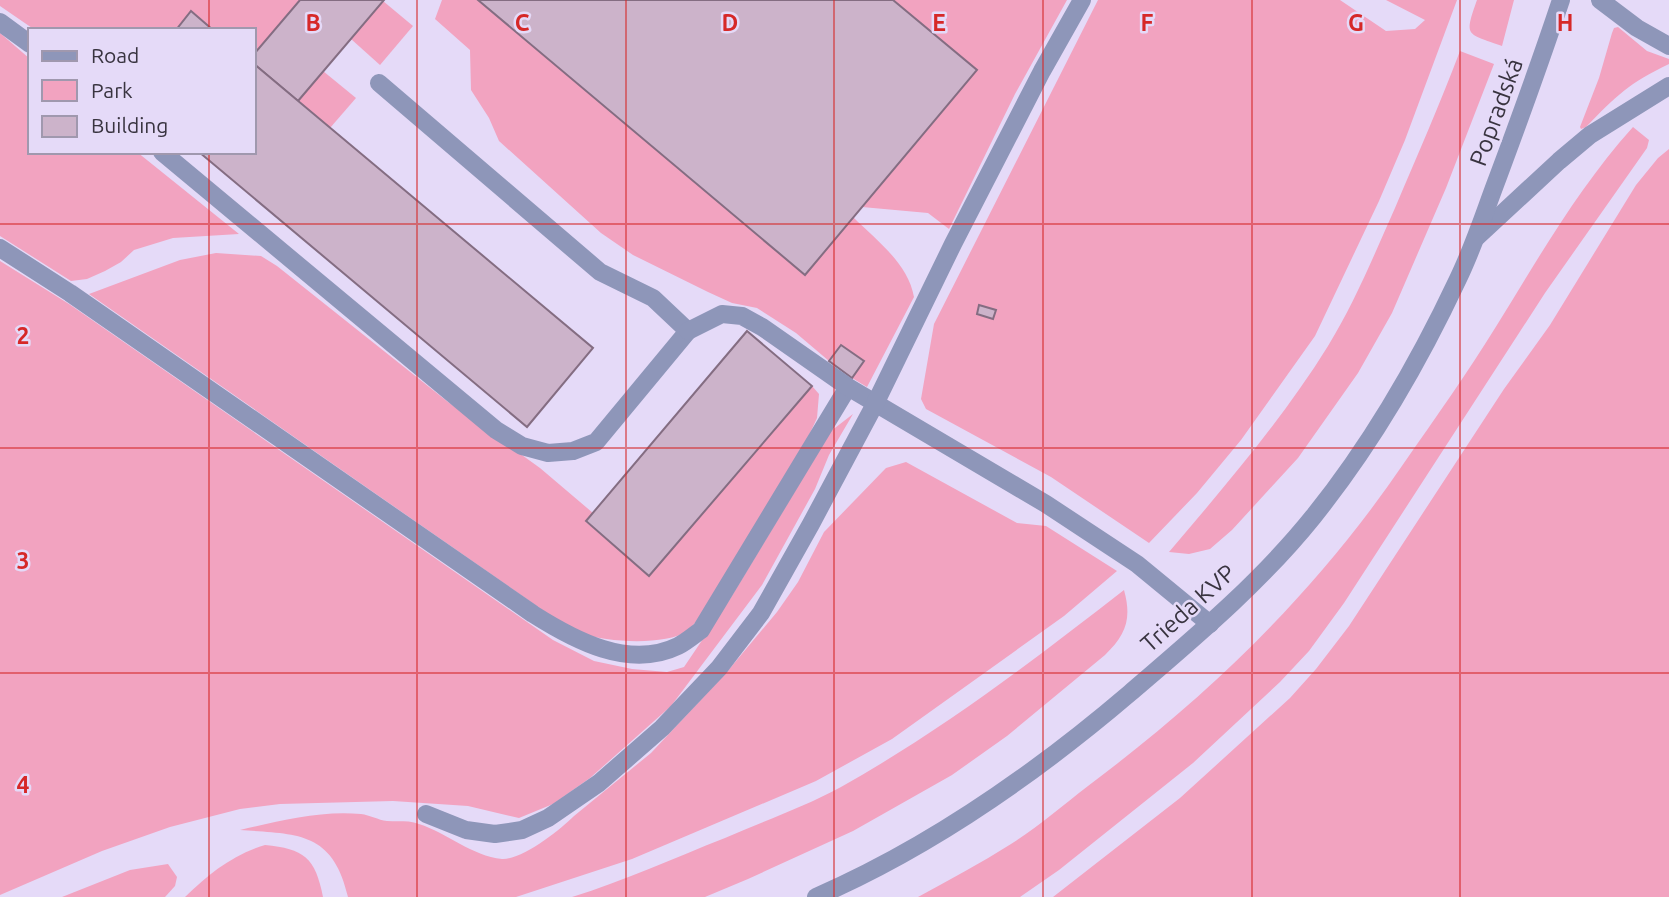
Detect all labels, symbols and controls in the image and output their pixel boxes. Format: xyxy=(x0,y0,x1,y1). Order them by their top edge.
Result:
text: B xyxy=(305,10,321,35)
text: C xyxy=(515,10,530,35)
text: D xyxy=(722,10,738,35)
text: E xyxy=(932,10,946,35)
text: F xyxy=(1141,10,1154,35)
text: G xyxy=(1348,10,1364,35)
text: H xyxy=(1557,10,1573,35)
legend xyxy=(28,28,256,154)
text: Road xyxy=(91,43,139,67)
street label: Popradská xyxy=(1464,55,1528,169)
text: Park xyxy=(91,78,133,102)
text: Building xyxy=(91,113,168,137)
text: 2 xyxy=(17,323,29,348)
text: 3 xyxy=(17,548,29,573)
street label: Trieda KVP xyxy=(1135,559,1241,657)
text: 4 xyxy=(17,772,30,797)

